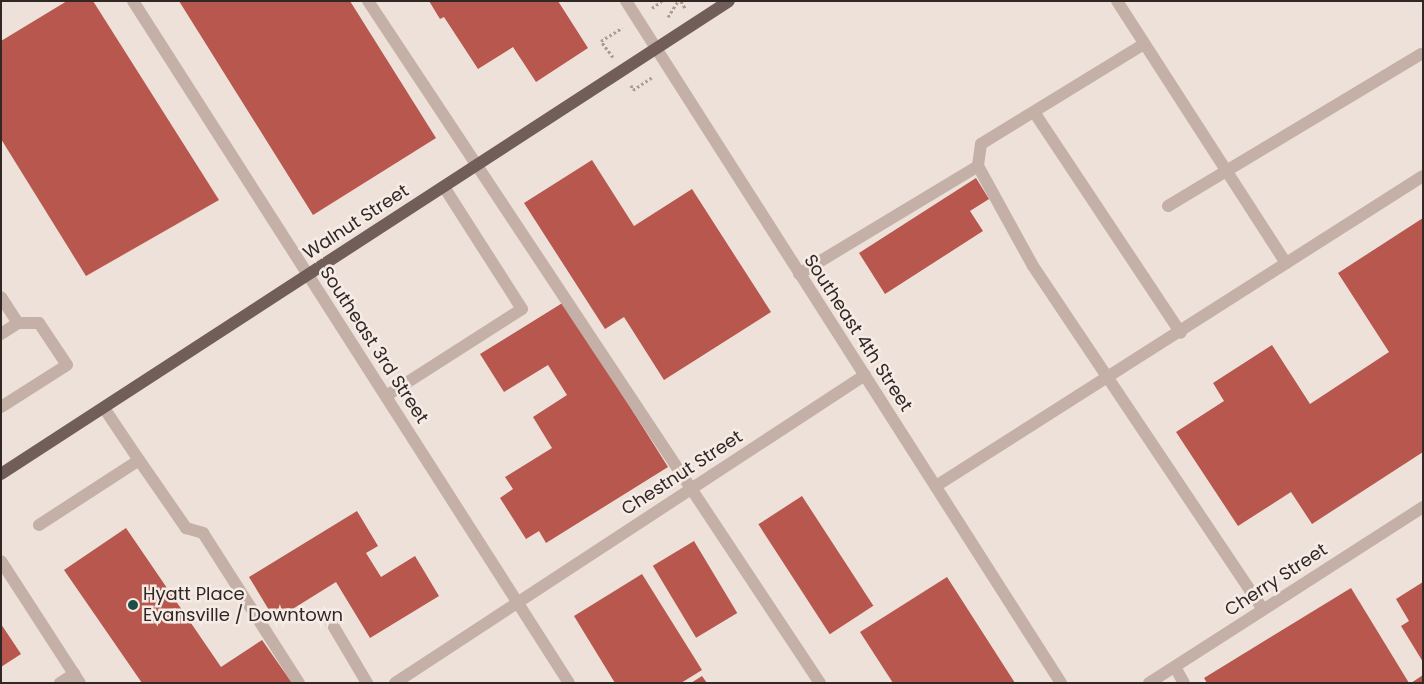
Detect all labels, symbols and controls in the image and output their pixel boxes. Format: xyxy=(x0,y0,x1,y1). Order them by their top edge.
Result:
street label: Walnut Street xyxy=(299,180,413,264)
street label: Southeast 4th Street xyxy=(799,251,917,415)
street label: Southeast 3rd Street xyxy=(315,262,433,428)
street label: Chestnut Street xyxy=(618,426,746,520)
street label: Cherry Street xyxy=(1221,539,1331,621)
place label: Hyatt Place Evansville / Downtown xyxy=(143,584,343,626)
marker: Hyatt Place Evansville / Downtown xyxy=(127,599,139,611)

